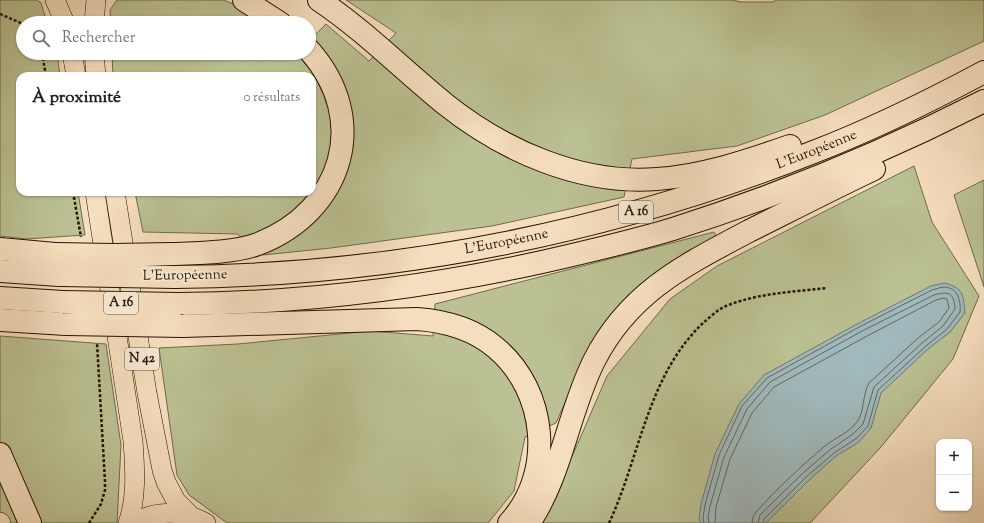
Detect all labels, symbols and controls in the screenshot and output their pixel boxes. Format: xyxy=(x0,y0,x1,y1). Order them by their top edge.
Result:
search box xyxy=(16,16,316,60)
icon: search xyxy=(30,27,52,49)
text: Rechercher xyxy=(62,28,135,49)
text: À proximité xyxy=(32,86,121,110)
text: 0 résultats xyxy=(243,89,300,107)
street label: L'Européenne xyxy=(774,125,860,175)
road number: A 16 xyxy=(619,201,653,223)
street label: L'Européenne xyxy=(463,224,550,260)
street label: L'Européenne xyxy=(142,265,228,287)
road number: A 16 xyxy=(104,292,138,314)
road number: N 42 xyxy=(125,348,159,370)
map controls xyxy=(936,439,972,511)
button: + xyxy=(936,439,972,475)
button: − xyxy=(936,475,972,511)

